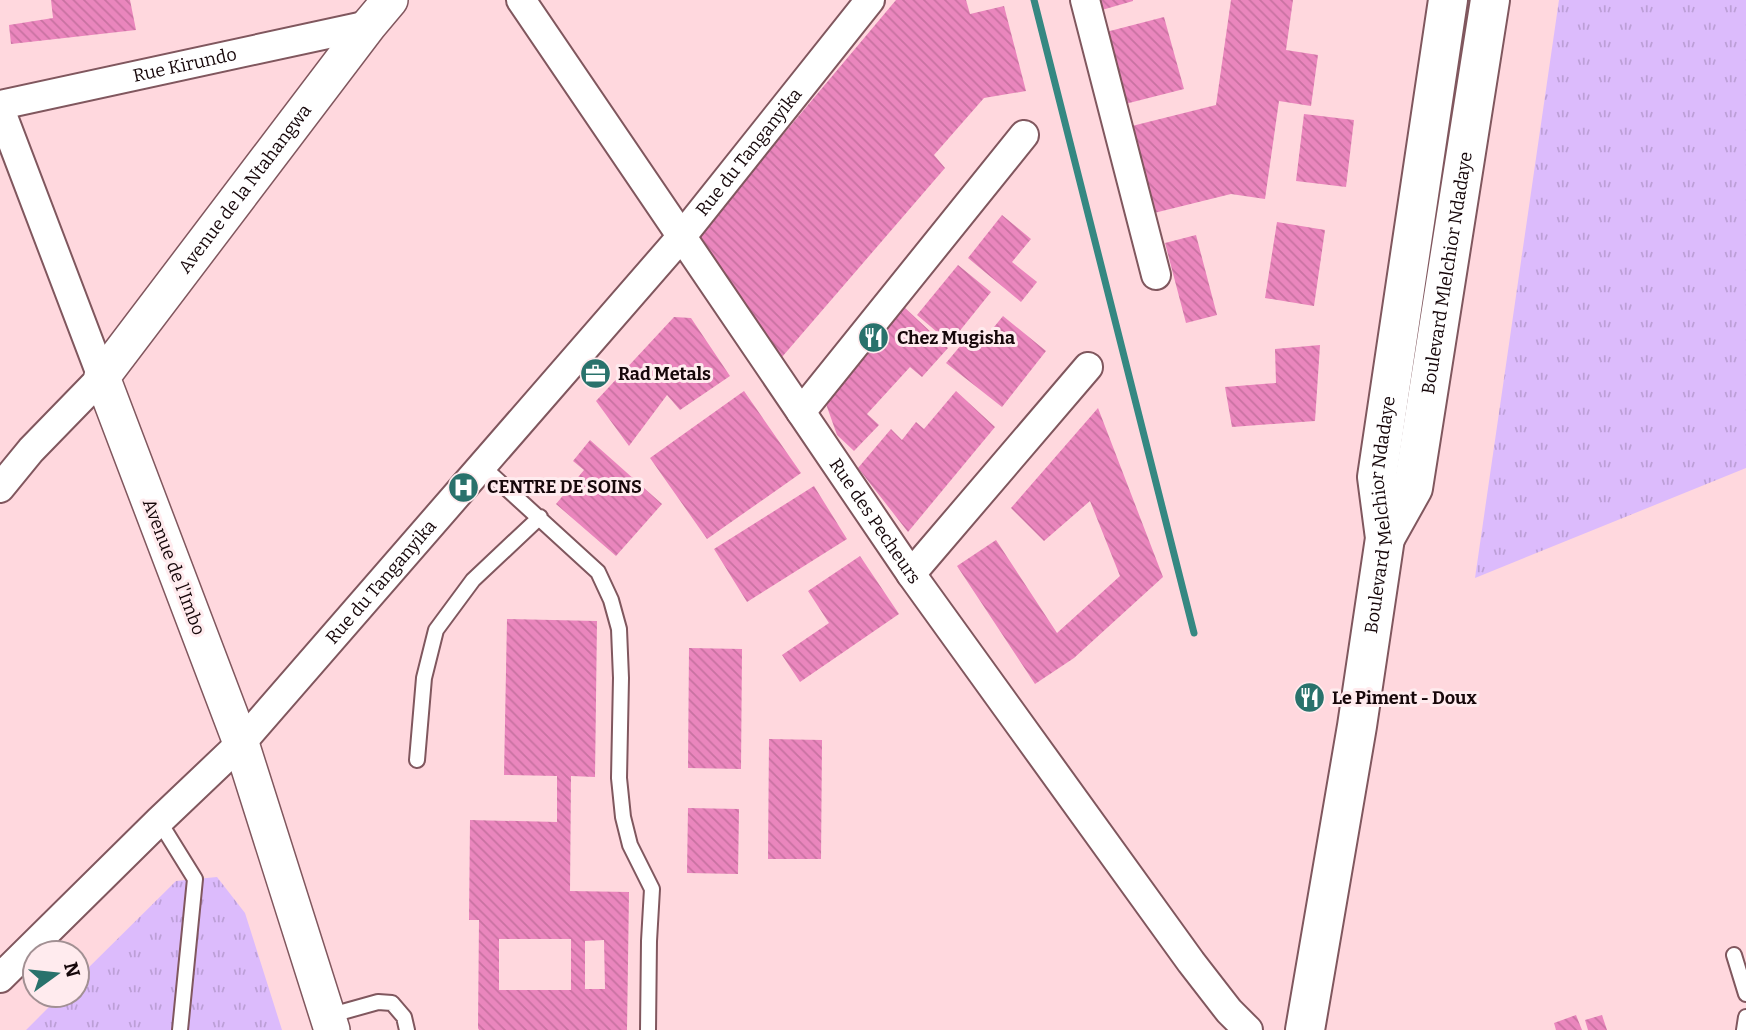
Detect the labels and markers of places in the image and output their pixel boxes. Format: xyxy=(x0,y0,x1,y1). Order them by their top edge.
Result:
restaurant icon: Chez Mugisha xyxy=(857,321,891,355)
place label: Chez Mugisha xyxy=(897,327,1015,349)
office icon: Rad Metals xyxy=(578,357,612,391)
place label: Rad Metals xyxy=(618,363,711,385)
hospital icon: CENTRE DE SOINS xyxy=(447,470,481,504)
place label: CENTRE DE SOINS xyxy=(487,476,642,498)
restaurant icon: Le Piment - Doux xyxy=(1292,681,1326,715)
place label: Le Piment - Doux xyxy=(1332,687,1477,709)

